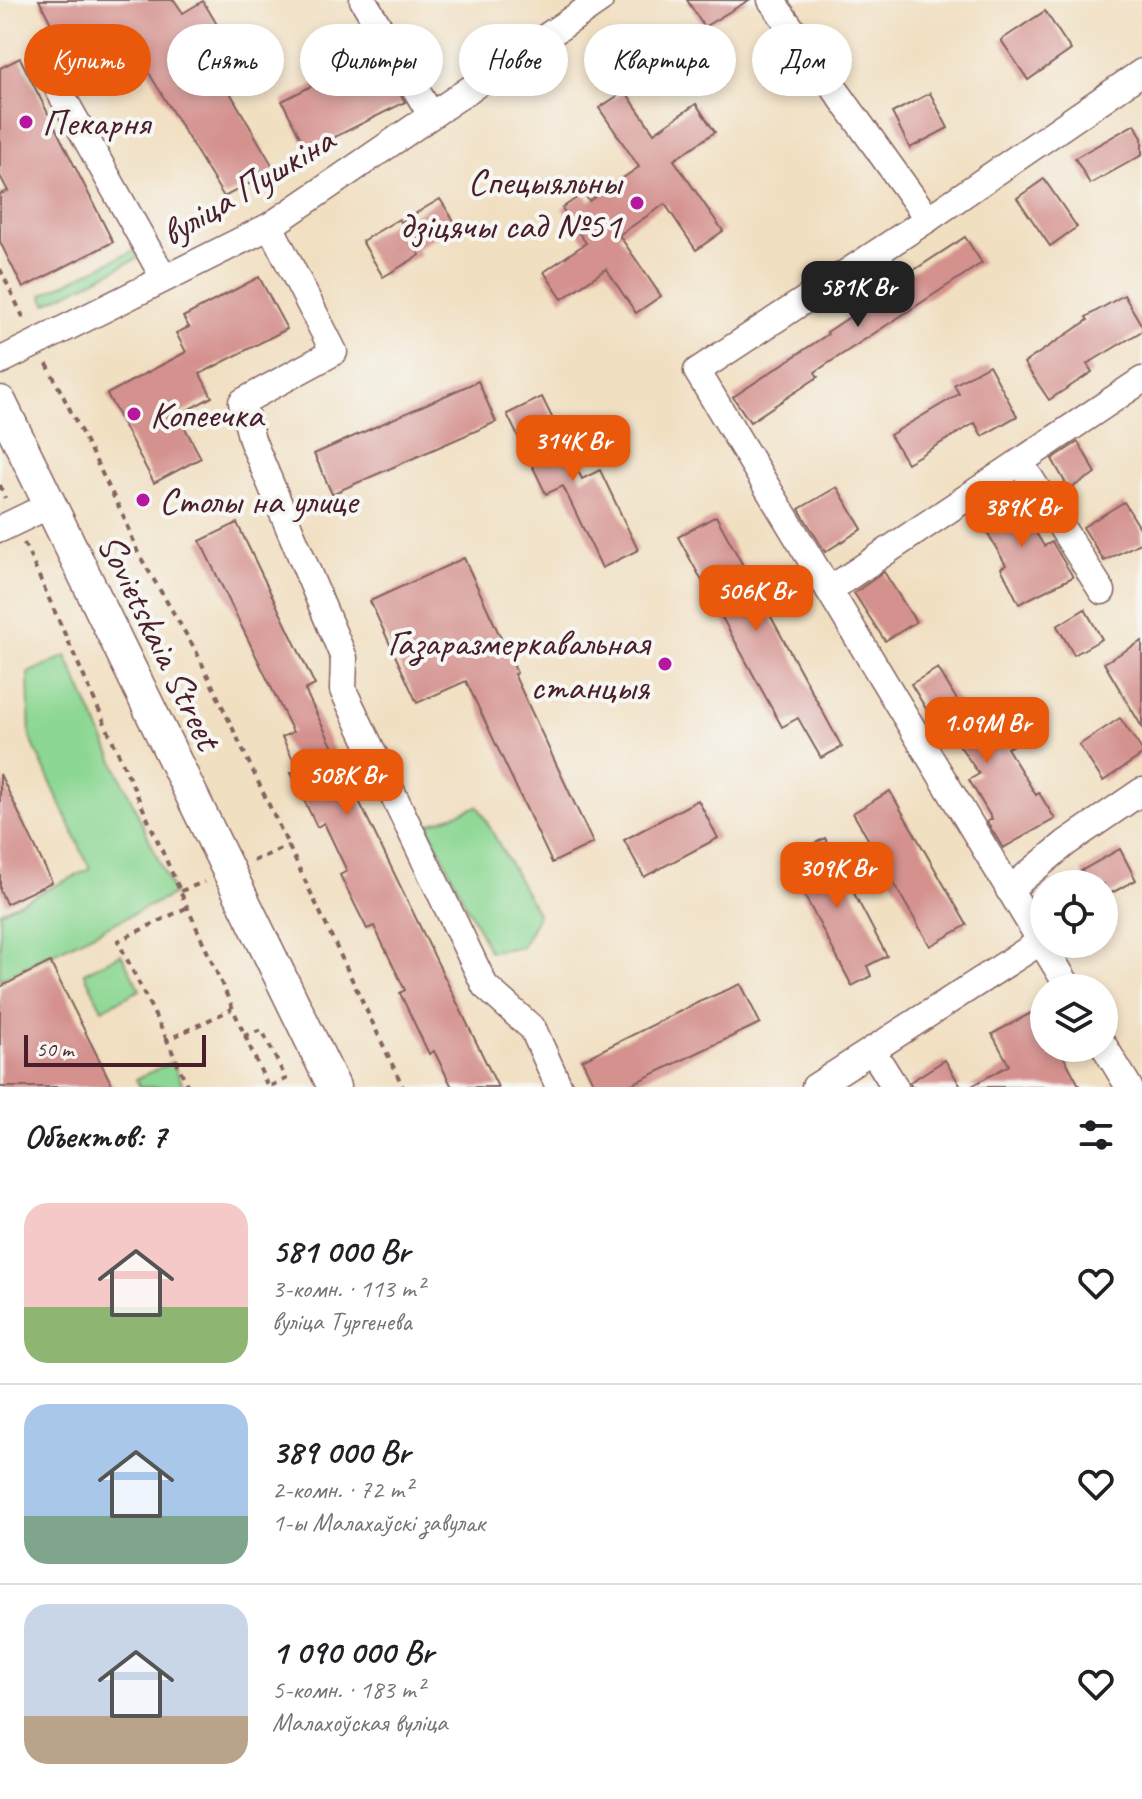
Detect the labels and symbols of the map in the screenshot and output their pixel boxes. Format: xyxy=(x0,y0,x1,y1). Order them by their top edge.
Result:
place label: Пекарня xyxy=(42,99,153,146)
marker: Пекарня xyxy=(17,113,35,131)
street label: вуліца Пушкіна xyxy=(152,115,344,256)
place label: Спецыяльны дзіцячы сад №51 xyxy=(399,158,624,249)
marker: Спецыяльны дзіцячы сад №51 xyxy=(628,194,646,212)
pin: 581K Br xyxy=(784,261,932,329)
place label: Копеечка xyxy=(150,391,266,438)
marker: Копеечка xyxy=(125,405,143,423)
pin: 314K Br xyxy=(499,415,647,483)
place label: Столы на улице xyxy=(159,477,360,524)
pin: 389K Br xyxy=(948,481,1096,549)
marker: Столы на улице xyxy=(134,491,152,509)
street label: Sovietskaia Street xyxy=(87,526,233,760)
pin: 506K Br xyxy=(682,565,830,633)
place label: Газаразмеркавальная станцыя xyxy=(387,619,652,710)
marker: Газаразмеркавальная станцыя xyxy=(656,655,674,673)
pin: 1.09M Br xyxy=(904,697,1070,765)
pin: 508K Br xyxy=(273,749,421,817)
pin: 309K Br xyxy=(763,842,911,910)
scale bar xyxy=(24,1031,206,1067)

